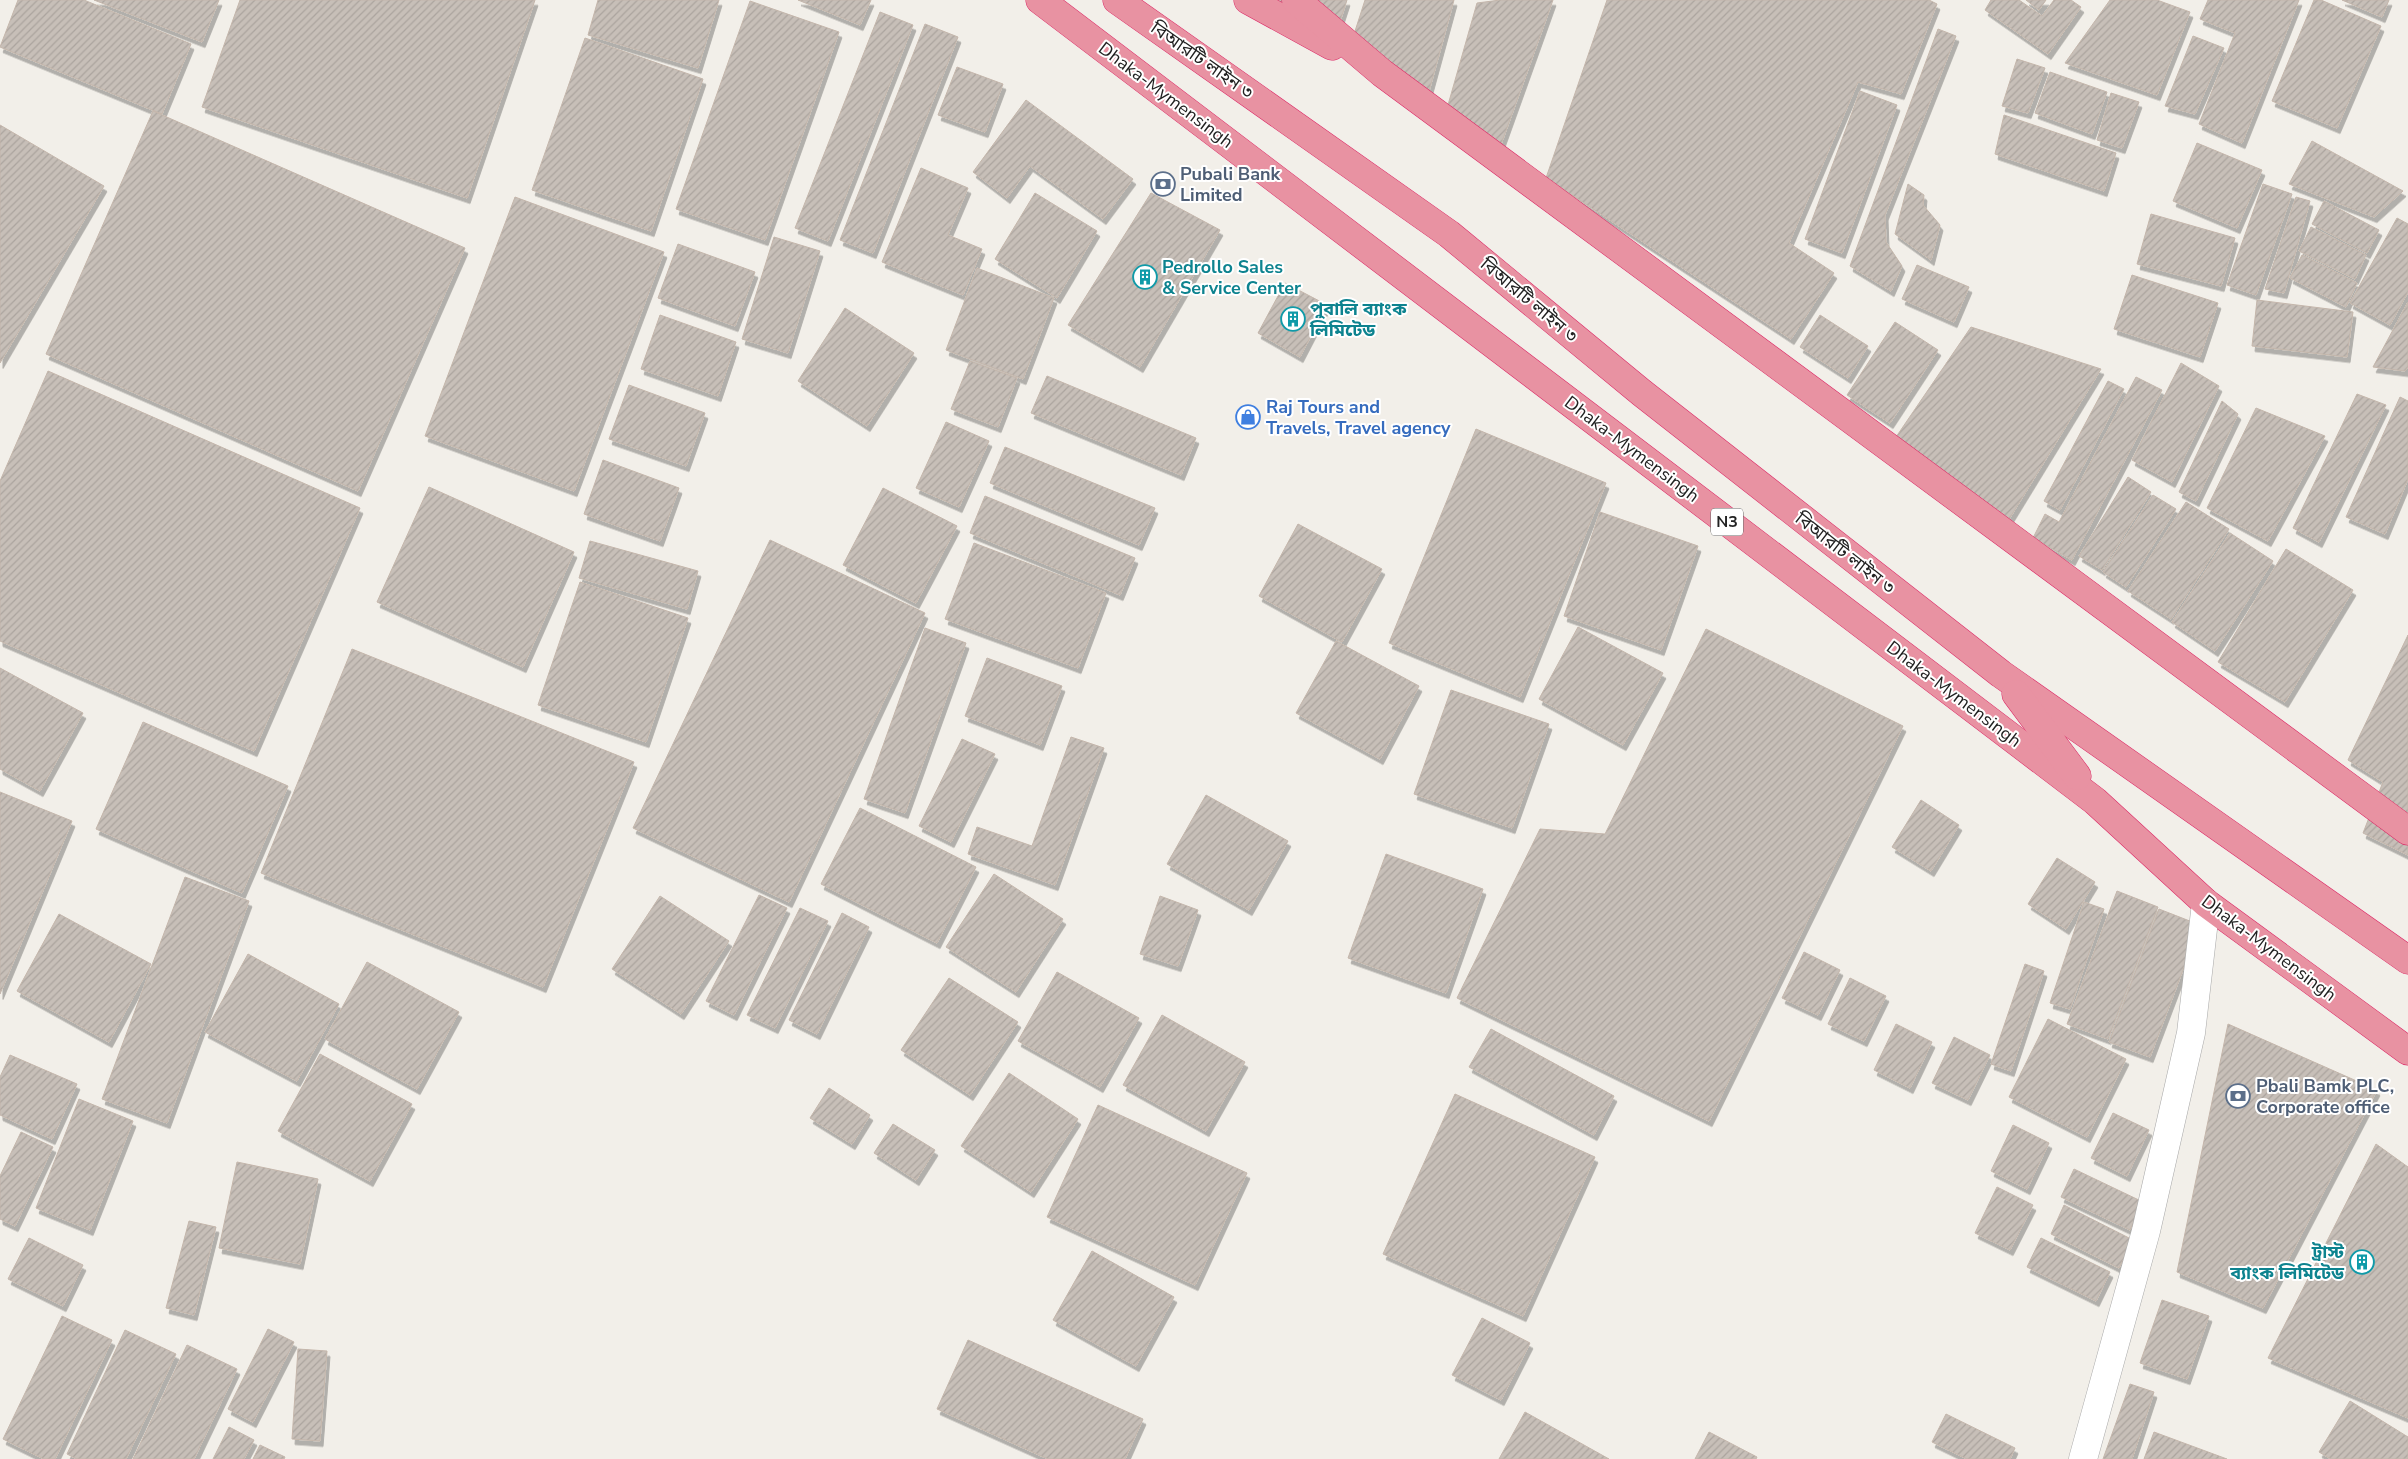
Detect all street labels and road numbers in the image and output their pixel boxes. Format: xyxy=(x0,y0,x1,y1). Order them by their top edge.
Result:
street label: বিআরটি লাইন ৩ xyxy=(1145,15,1258,104)
street label: Dhaka-Mymensingh xyxy=(1094,36,1238,154)
street label: বিআরটি লাইন ৩ xyxy=(1475,252,1583,348)
street label: Dhaka-Mymensingh xyxy=(1560,390,1704,508)
street label: বিআরটি লাইন ৩ xyxy=(1790,506,1900,600)
road number: N3 xyxy=(1711,508,1743,536)
street label: Dhaka-Mymensingh xyxy=(1882,635,2026,753)
street label: Dhaka-Mymensingh xyxy=(2197,889,2341,1007)

